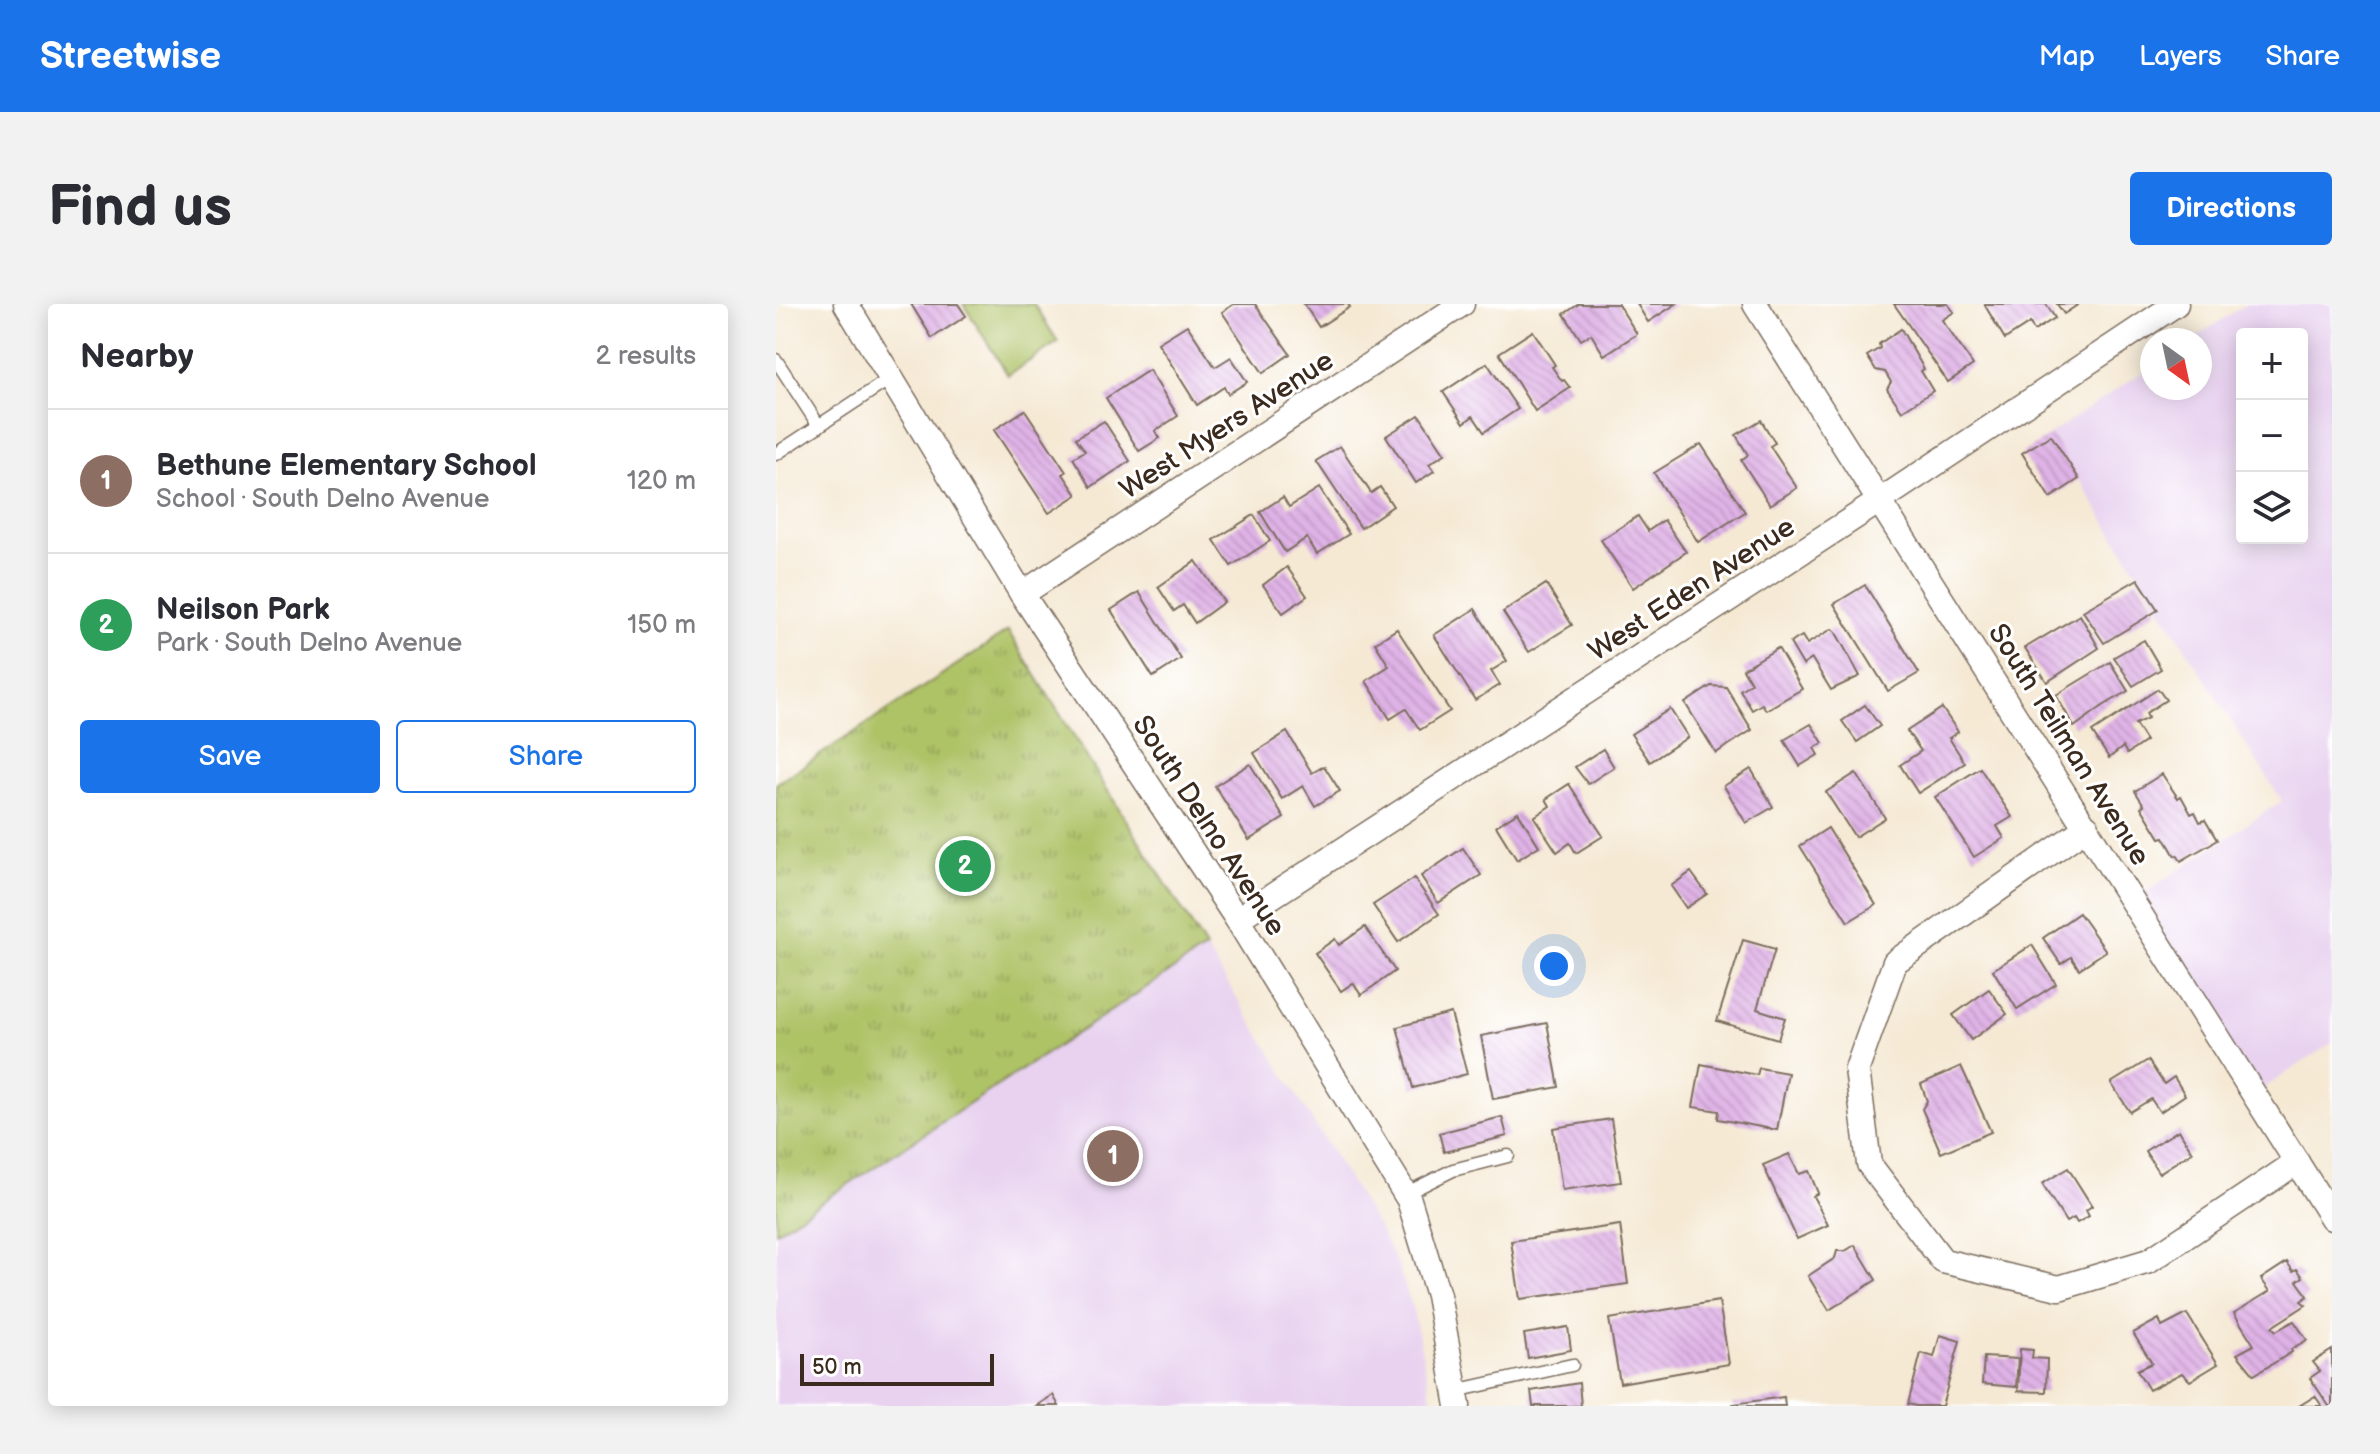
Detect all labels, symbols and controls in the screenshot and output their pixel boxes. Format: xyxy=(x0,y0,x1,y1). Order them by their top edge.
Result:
text: Streetwise xyxy=(40,34,221,79)
text: Map xyxy=(2039,40,2095,73)
text: Layers xyxy=(2139,40,2222,73)
text: Share xyxy=(2266,40,2340,73)
button: Directions xyxy=(2130,172,2332,245)
text: Find us xyxy=(48,175,232,242)
north arrow xyxy=(2140,328,2212,400)
map controls xyxy=(2236,328,2308,544)
button: + xyxy=(2236,328,2308,400)
text: Nearby xyxy=(80,336,194,377)
text: 2 results xyxy=(596,341,696,372)
street label: West Myers Avenue xyxy=(1114,344,1340,507)
button: − xyxy=(2236,400,2308,472)
text: Bethune Elementary School xyxy=(156,448,537,484)
text: 1 xyxy=(101,466,111,497)
text: 120 m xyxy=(627,466,696,497)
button: layers xyxy=(2236,472,2308,544)
text: School · South Delno Avenue xyxy=(156,484,489,515)
street label: West Eden Avenue xyxy=(1583,510,1801,668)
text: Neilson Park xyxy=(156,592,330,628)
text: 2 xyxy=(98,610,114,641)
text: 150 m xyxy=(627,610,696,641)
street label: South Teilman Avenue xyxy=(1981,618,2157,872)
text: Park · South Delno Avenue xyxy=(156,628,462,659)
street label: South Delno Avenue xyxy=(1125,710,1292,942)
button: Save xyxy=(80,720,380,793)
button: Share xyxy=(396,720,696,793)
pin: 2 xyxy=(939,836,991,896)
your location xyxy=(1534,946,1574,986)
pin: 1 xyxy=(1087,1126,1139,1186)
scale bar xyxy=(800,1350,994,1386)
text: 50 m xyxy=(812,1354,862,1381)

